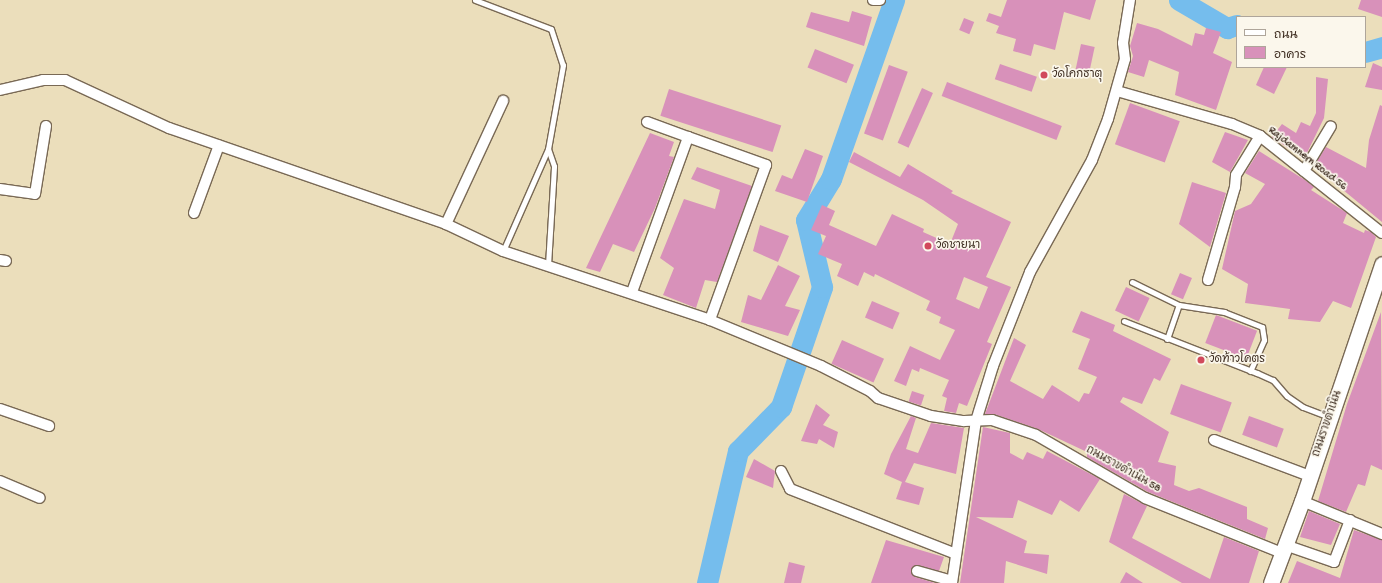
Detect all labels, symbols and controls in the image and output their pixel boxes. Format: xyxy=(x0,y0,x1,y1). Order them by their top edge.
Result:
legend xyxy=(1236,16,1366,68)
text: ถนน xyxy=(1274,29,1298,43)
text: อาคาร xyxy=(1274,49,1306,63)
place label: วัดโคกธาตุ xyxy=(1052,68,1102,82)
marker: วัดโคกธาตุ xyxy=(1039,70,1049,80)
street label: Rajdamnern Road 56 xyxy=(1265,124,1349,194)
place label: วัดชายนา xyxy=(936,239,980,253)
marker: วัดชายนา xyxy=(923,241,933,251)
place label: วัดท้าวโคตร xyxy=(1209,353,1265,367)
marker: วัดท้าวโคตร xyxy=(1196,355,1206,365)
street label: ถนนราขดำเนิน xyxy=(1310,389,1346,459)
street label: ถนนราขดำเนิน 58 xyxy=(1083,444,1163,496)

